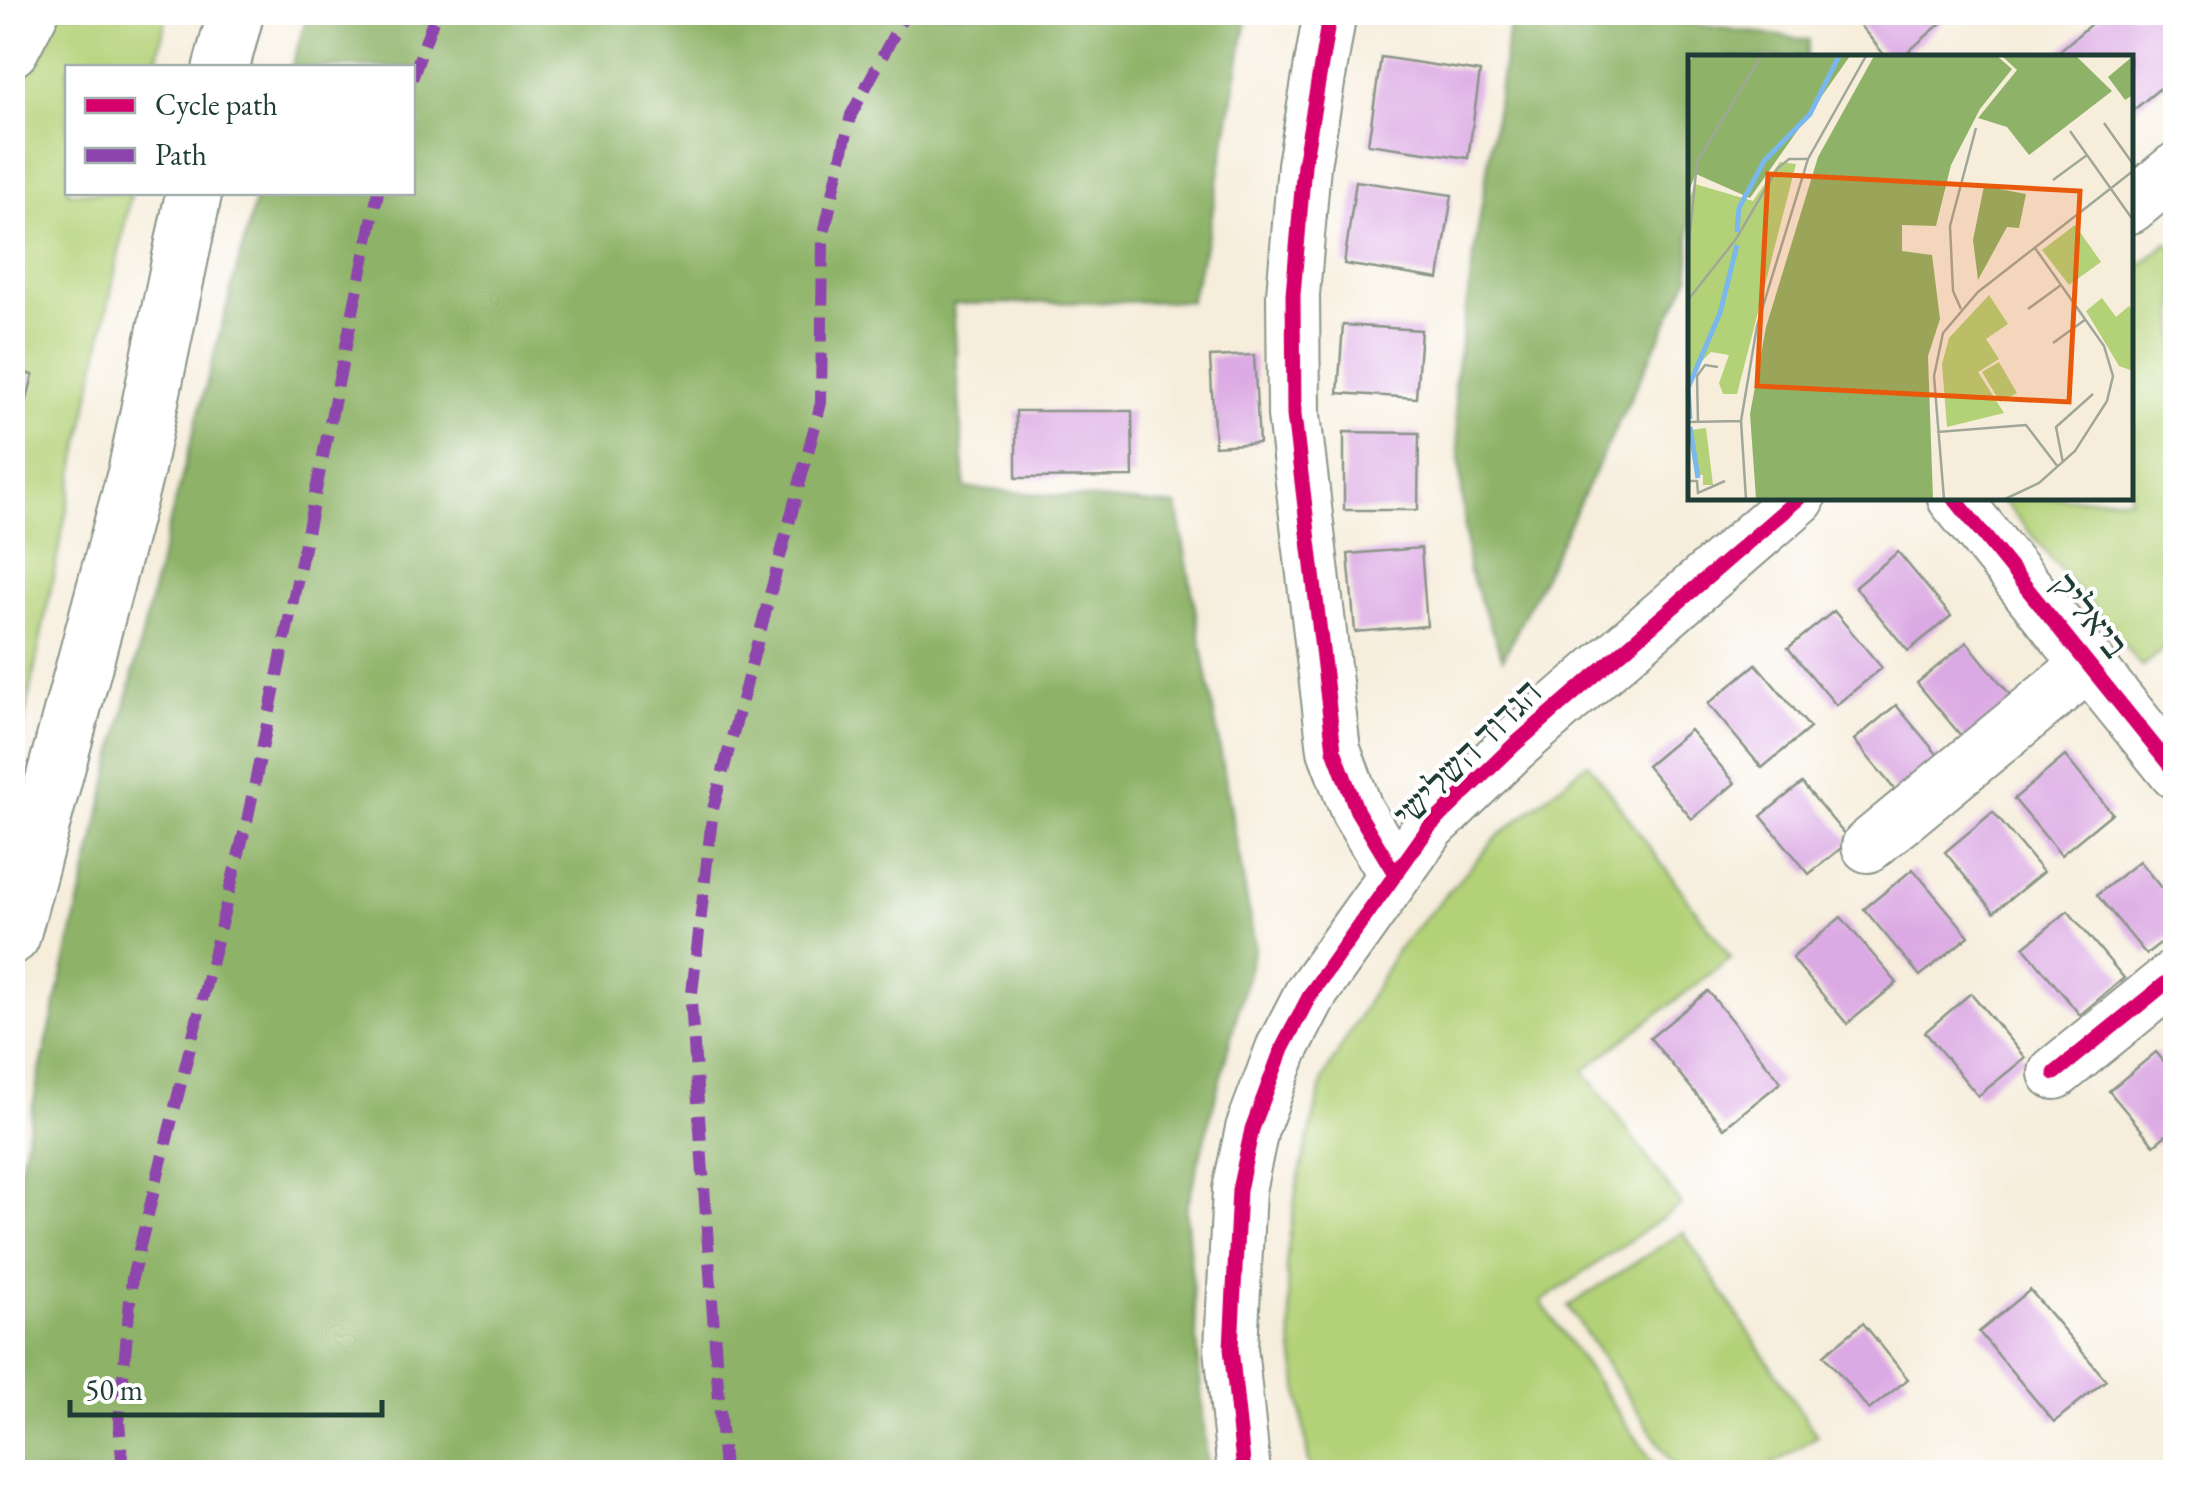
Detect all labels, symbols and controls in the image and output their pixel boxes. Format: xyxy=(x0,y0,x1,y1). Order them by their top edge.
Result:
inset map xyxy=(1688,55,2133,500)
legend xyxy=(65,65,415,195)
text: Cycle path xyxy=(155,85,278,124)
text: Path xyxy=(155,135,207,174)
street label: ביאליק xyxy=(2041,562,2140,668)
street label: הגדוד השלישי xyxy=(1382,668,1552,838)
scale bar xyxy=(70,1355,382,1417)
text: 50 m xyxy=(85,1370,143,1409)

